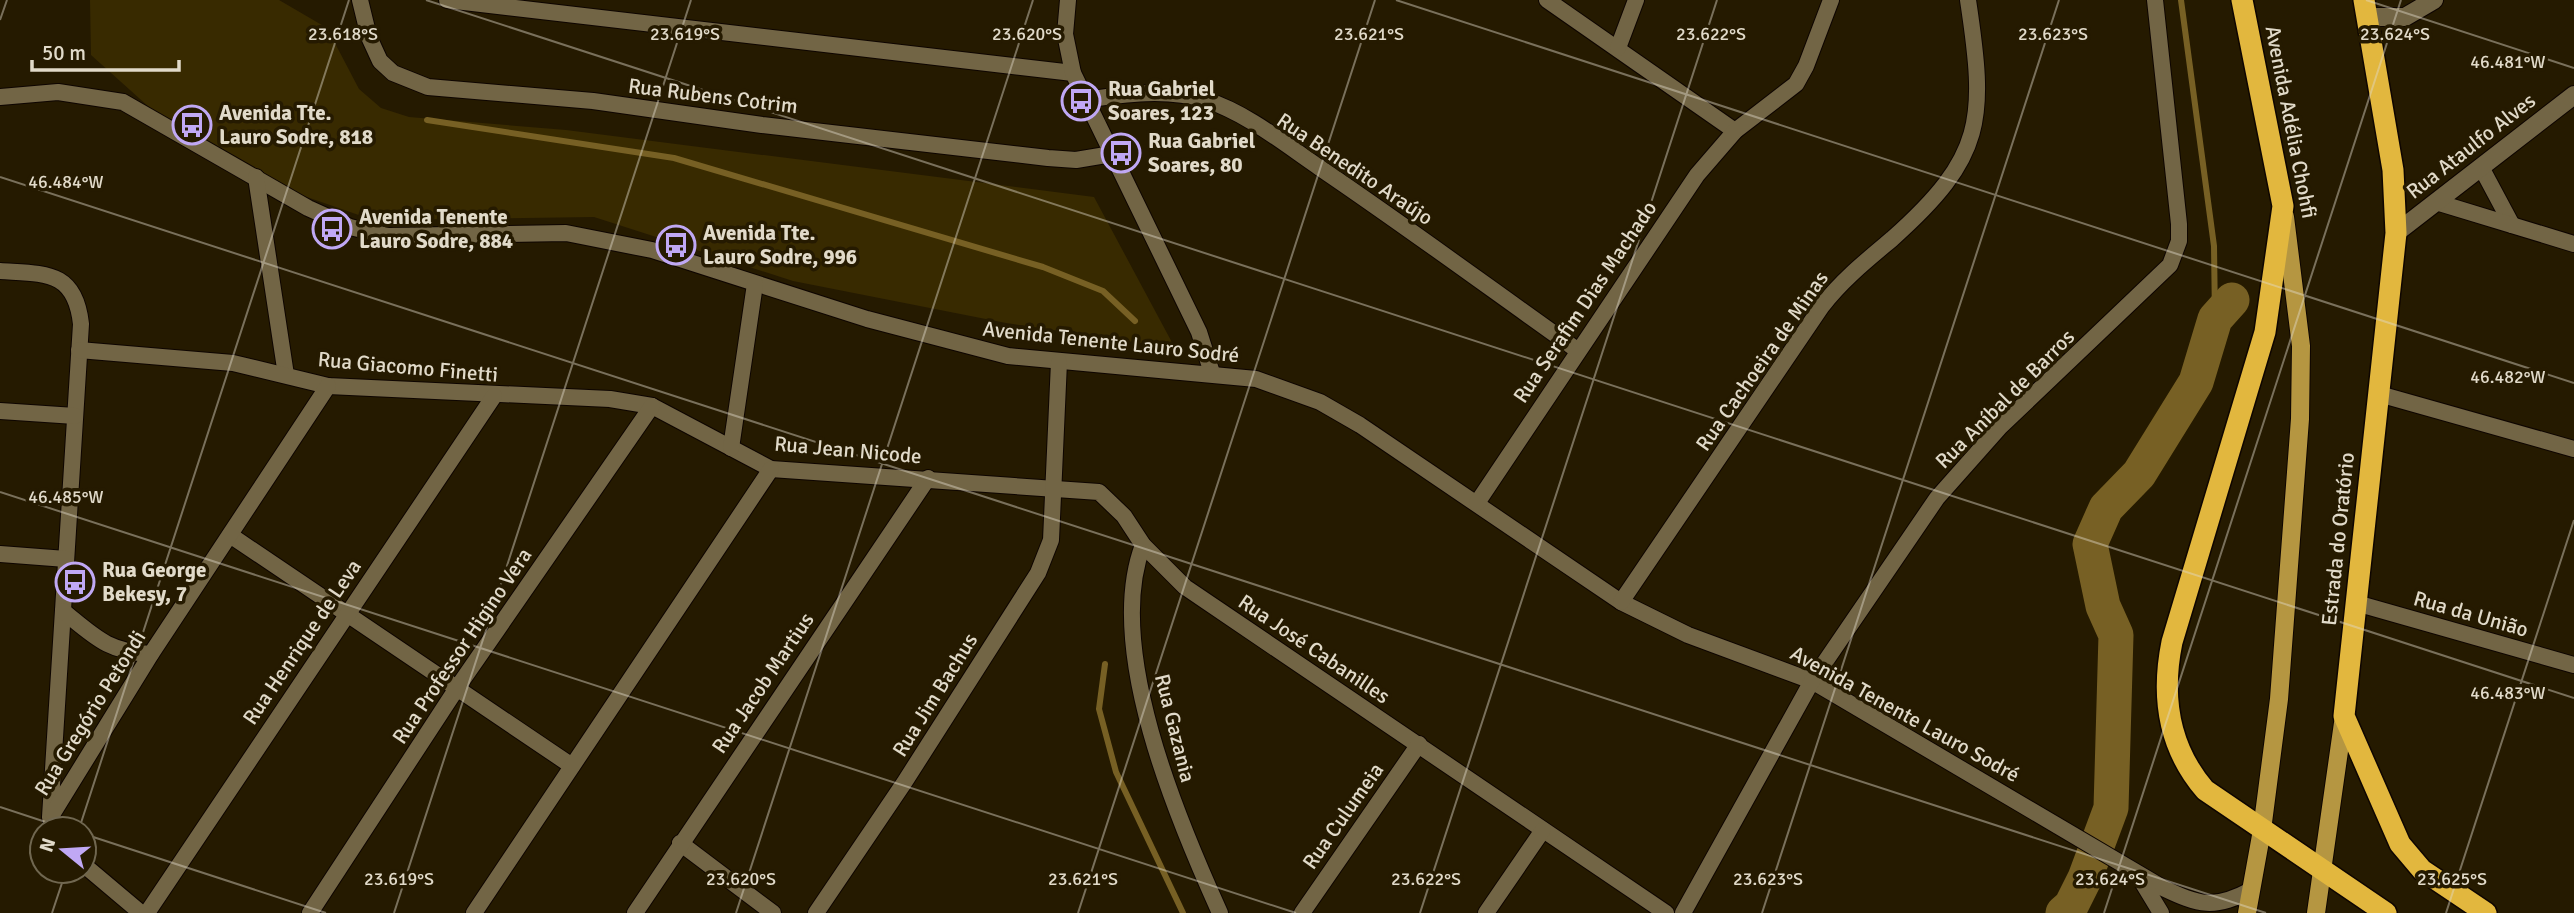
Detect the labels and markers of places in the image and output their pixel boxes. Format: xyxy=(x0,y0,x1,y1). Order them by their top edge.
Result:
place label: Rua Gabriel Soares, 123 xyxy=(1108,76,1216,126)
bus stop icon: Rua Gabriel Soares, 123 xyxy=(1060,80,1102,122)
place label: Avenida Tte. Lauro Sodre, 818 xyxy=(219,100,373,150)
bus stop icon: Avenida Tte. Lauro Sodre, 818 xyxy=(171,104,213,146)
place label: Rua Gabriel Soares, 80 xyxy=(1148,128,1256,178)
bus stop icon: Rua Gabriel Soares, 80 xyxy=(1100,132,1142,174)
place label: Avenida Tenente Lauro Sodre, 884 xyxy=(359,204,513,254)
bus stop icon: Avenida Tenente Lauro Sodre, 884 xyxy=(311,208,353,250)
place label: Avenida Tte. Lauro Sodre, 996 xyxy=(703,220,857,270)
bus stop icon: Avenida Tte. Lauro Sodre, 996 xyxy=(655,224,697,266)
place label: Rua George Bekesy, 7 xyxy=(102,557,206,607)
bus stop icon: Rua George Bekesy, 7 xyxy=(54,561,96,603)

